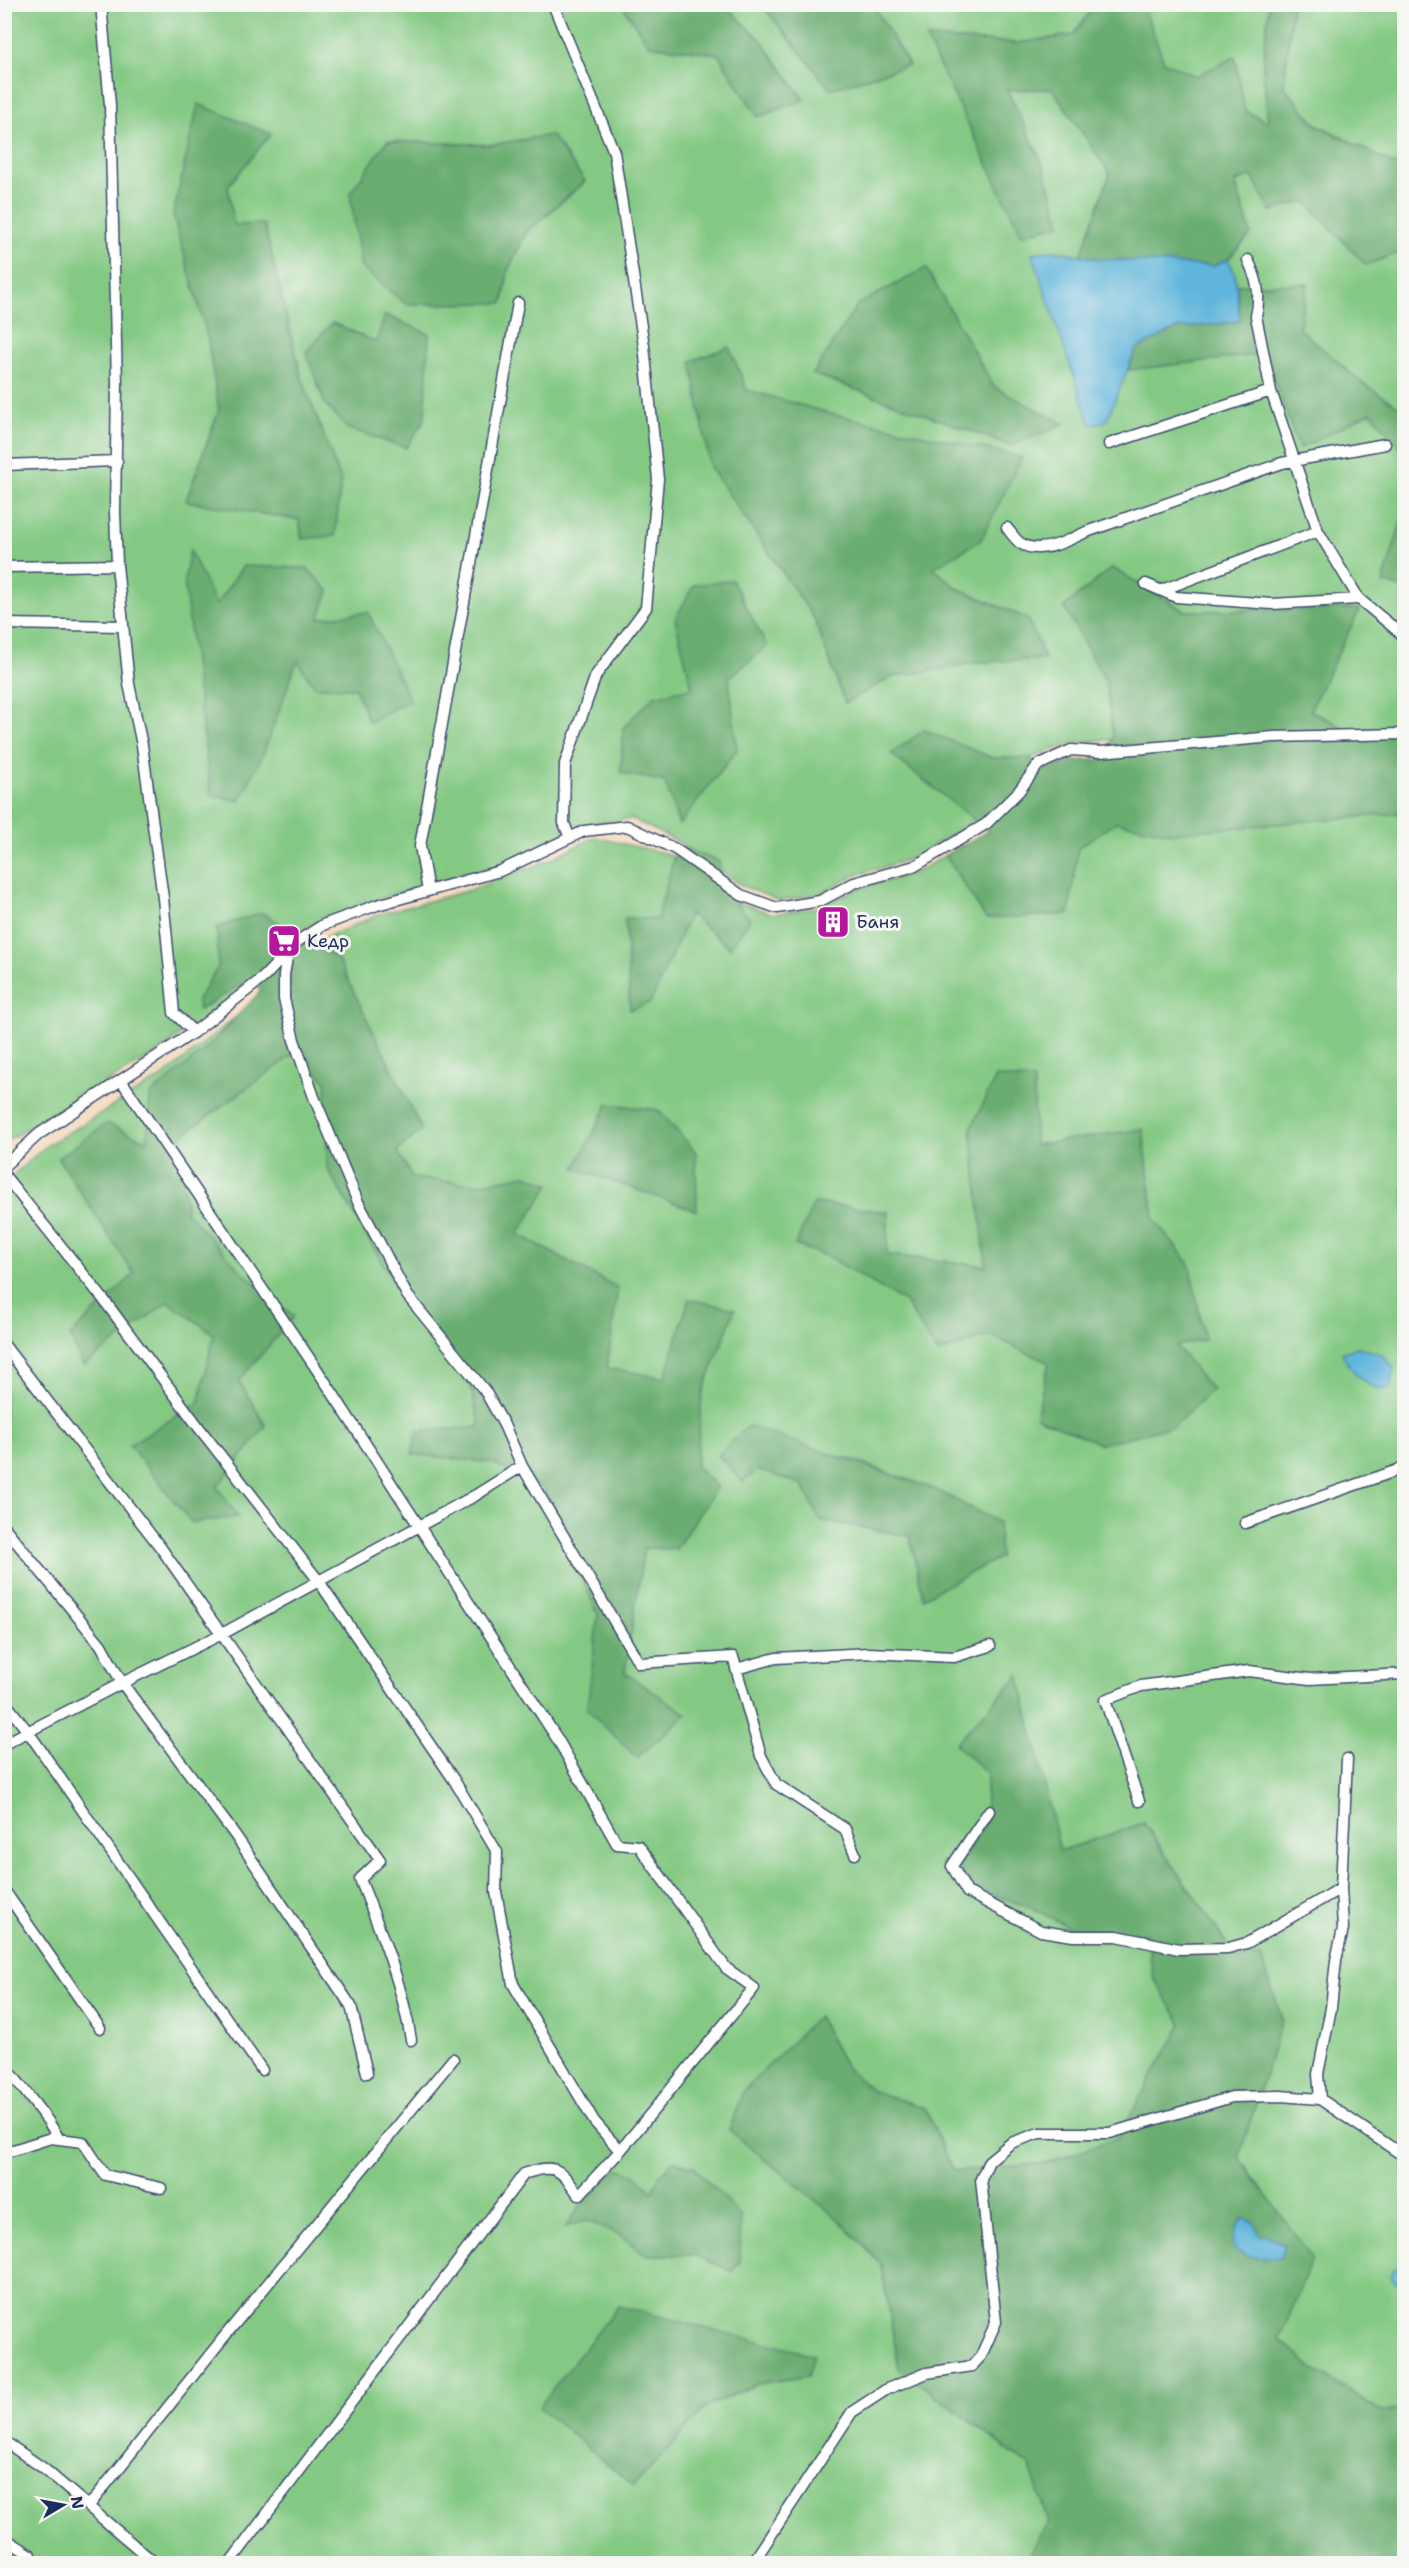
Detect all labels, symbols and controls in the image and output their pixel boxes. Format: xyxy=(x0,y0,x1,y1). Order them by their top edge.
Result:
building icon: Баня xyxy=(815,904,851,940)
place label: Баня xyxy=(856,910,899,934)
supermarket icon: Кедр xyxy=(266,923,302,959)
place label: Кедр xyxy=(307,929,349,953)
north arrow xyxy=(33,2475,93,2535)
text: N xyxy=(66,2494,89,2511)

